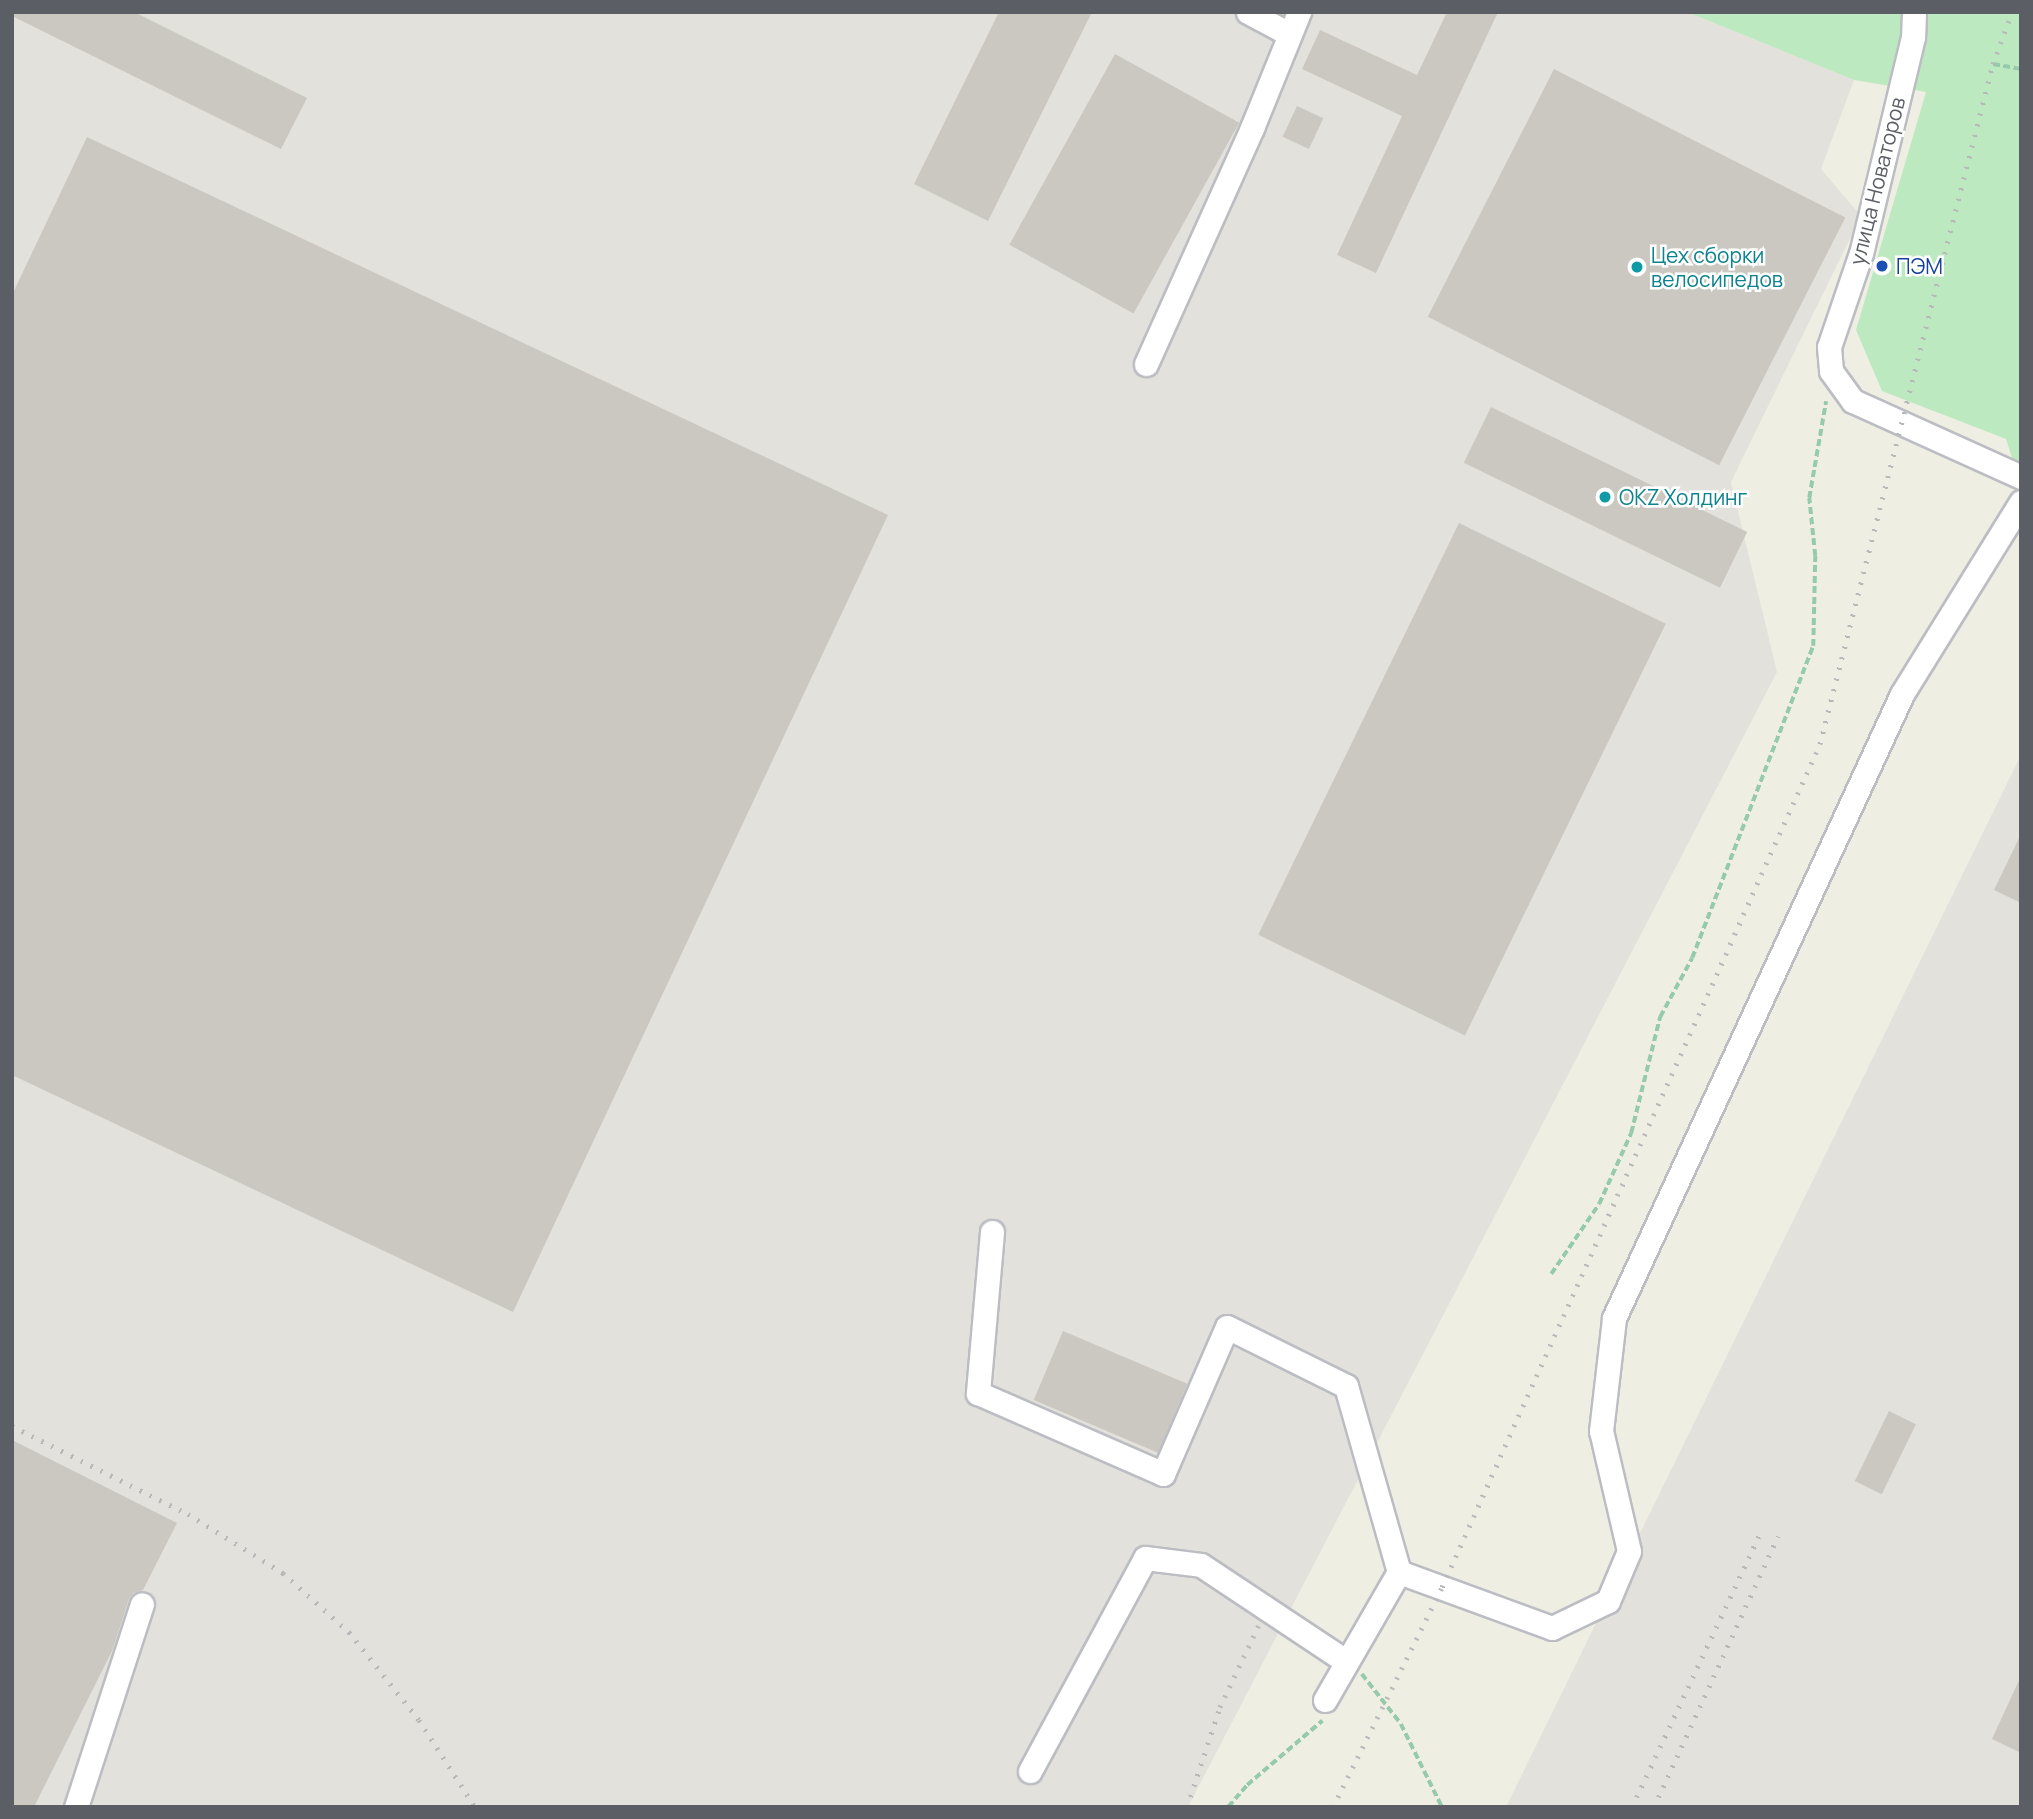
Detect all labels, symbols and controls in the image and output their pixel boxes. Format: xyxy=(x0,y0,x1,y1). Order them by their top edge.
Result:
street label: улица Новаторов xyxy=(1844,94,1910,268)
place label: Цех сборки велосипедов xyxy=(1651,242,1783,292)
place label: ПЭМ xyxy=(1896,253,1943,279)
marker: ПЭМ xyxy=(1874,258,1890,274)
marker: Цех сборки велосипедов xyxy=(1629,259,1645,275)
place label: OKZ Холдинг xyxy=(1619,484,1747,510)
marker: OKZ Холдинг xyxy=(1597,489,1613,505)

